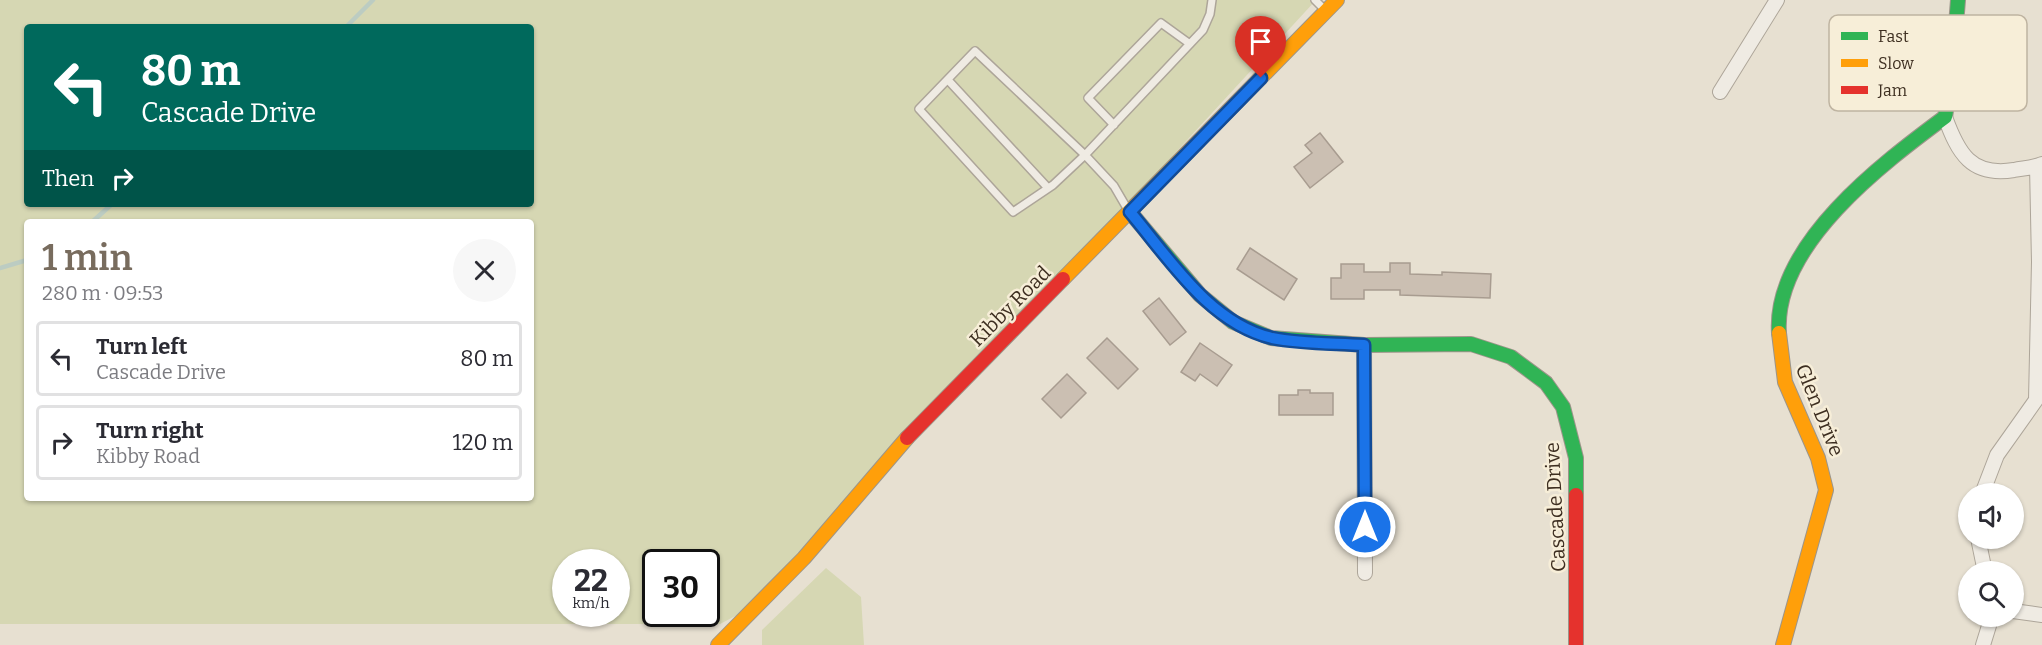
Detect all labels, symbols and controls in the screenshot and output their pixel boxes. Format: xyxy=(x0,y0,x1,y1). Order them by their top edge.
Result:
legend xyxy=(1829,15,2027,111)
pin xyxy=(1235,16,1286,78)
icon: arrive xyxy=(1244,25,1277,58)
text: Fast xyxy=(1878,27,1909,46)
text: 80 m xyxy=(141,46,241,96)
icon: left xyxy=(42,48,120,126)
text: Slow xyxy=(1878,54,1914,73)
text: Jam xyxy=(1877,81,1907,100)
text: Cascade Drive xyxy=(141,97,316,129)
icon: right xyxy=(106,162,139,195)
text: Then xyxy=(42,165,94,192)
text: 1 min xyxy=(42,236,133,280)
button: close xyxy=(453,239,516,302)
street label: Kibby Road xyxy=(965,261,1055,351)
text: 280 m · 09:53 xyxy=(42,281,163,305)
text: Turn left xyxy=(96,333,188,360)
icon: left xyxy=(45,342,78,375)
text: 80 m xyxy=(460,345,513,372)
text: Cascade Drive xyxy=(96,360,226,384)
street label: Glen Drive xyxy=(1791,360,1849,460)
text: Turn right xyxy=(96,417,204,444)
icon: right xyxy=(45,426,78,459)
text: 120 m xyxy=(453,429,513,456)
street label: Cascade Drive xyxy=(1540,442,1570,572)
text: Kibby Road xyxy=(96,444,200,468)
map controls xyxy=(1958,483,2024,627)
button: sound xyxy=(1958,483,2024,549)
position arrow xyxy=(1333,495,1397,559)
speed limit sign: 30 xyxy=(642,549,720,627)
button: search xyxy=(1958,561,2024,627)
text: 22 xyxy=(574,563,608,599)
text: km/h xyxy=(572,594,610,612)

